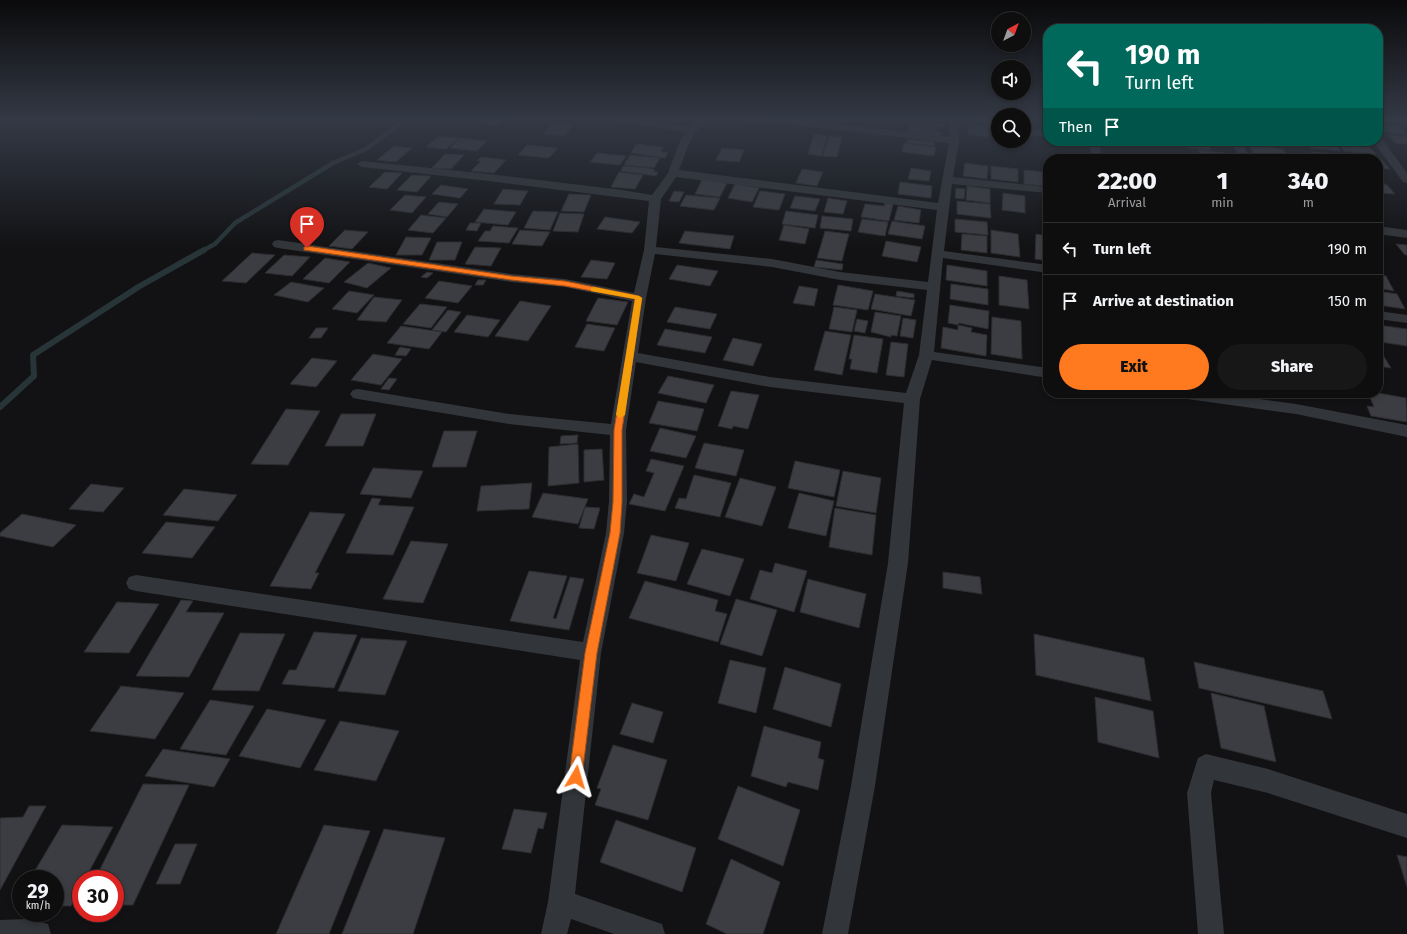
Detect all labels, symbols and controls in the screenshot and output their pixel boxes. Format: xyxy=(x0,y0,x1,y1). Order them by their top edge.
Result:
north arrow xyxy=(991,12,1031,52)
map controls xyxy=(991,12,1031,148)
text: 190 m xyxy=(1125,38,1200,71)
icon: left xyxy=(1059,40,1111,92)
button: sound xyxy=(991,60,1031,100)
text: Turn left xyxy=(1125,72,1194,94)
button: search xyxy=(991,108,1031,148)
icon: arrive xyxy=(1101,116,1123,138)
text: Then xyxy=(1059,118,1093,136)
text: 22:00 xyxy=(1097,167,1157,195)
text: 1 xyxy=(1217,167,1228,195)
text: 340 xyxy=(1288,167,1329,195)
text: Arrival xyxy=(1108,195,1146,210)
text: min xyxy=(1211,195,1234,210)
text: m xyxy=(1303,195,1314,210)
pin xyxy=(290,207,324,248)
icon: arrive xyxy=(296,213,318,235)
icon: left xyxy=(1059,238,1081,260)
text: Turn left xyxy=(1093,240,1151,258)
text: 190 m xyxy=(1327,240,1367,258)
icon: arrive xyxy=(1059,290,1081,312)
text: Arrive at destination xyxy=(1093,292,1234,310)
text: 150 m xyxy=(1328,292,1367,310)
button: Exit xyxy=(1059,344,1209,390)
button: Share xyxy=(1217,344,1367,390)
position arrow xyxy=(555,756,597,798)
speed limit sign: 30 xyxy=(72,870,124,922)
text: 29 xyxy=(27,879,49,903)
text: km/h xyxy=(26,900,50,912)

